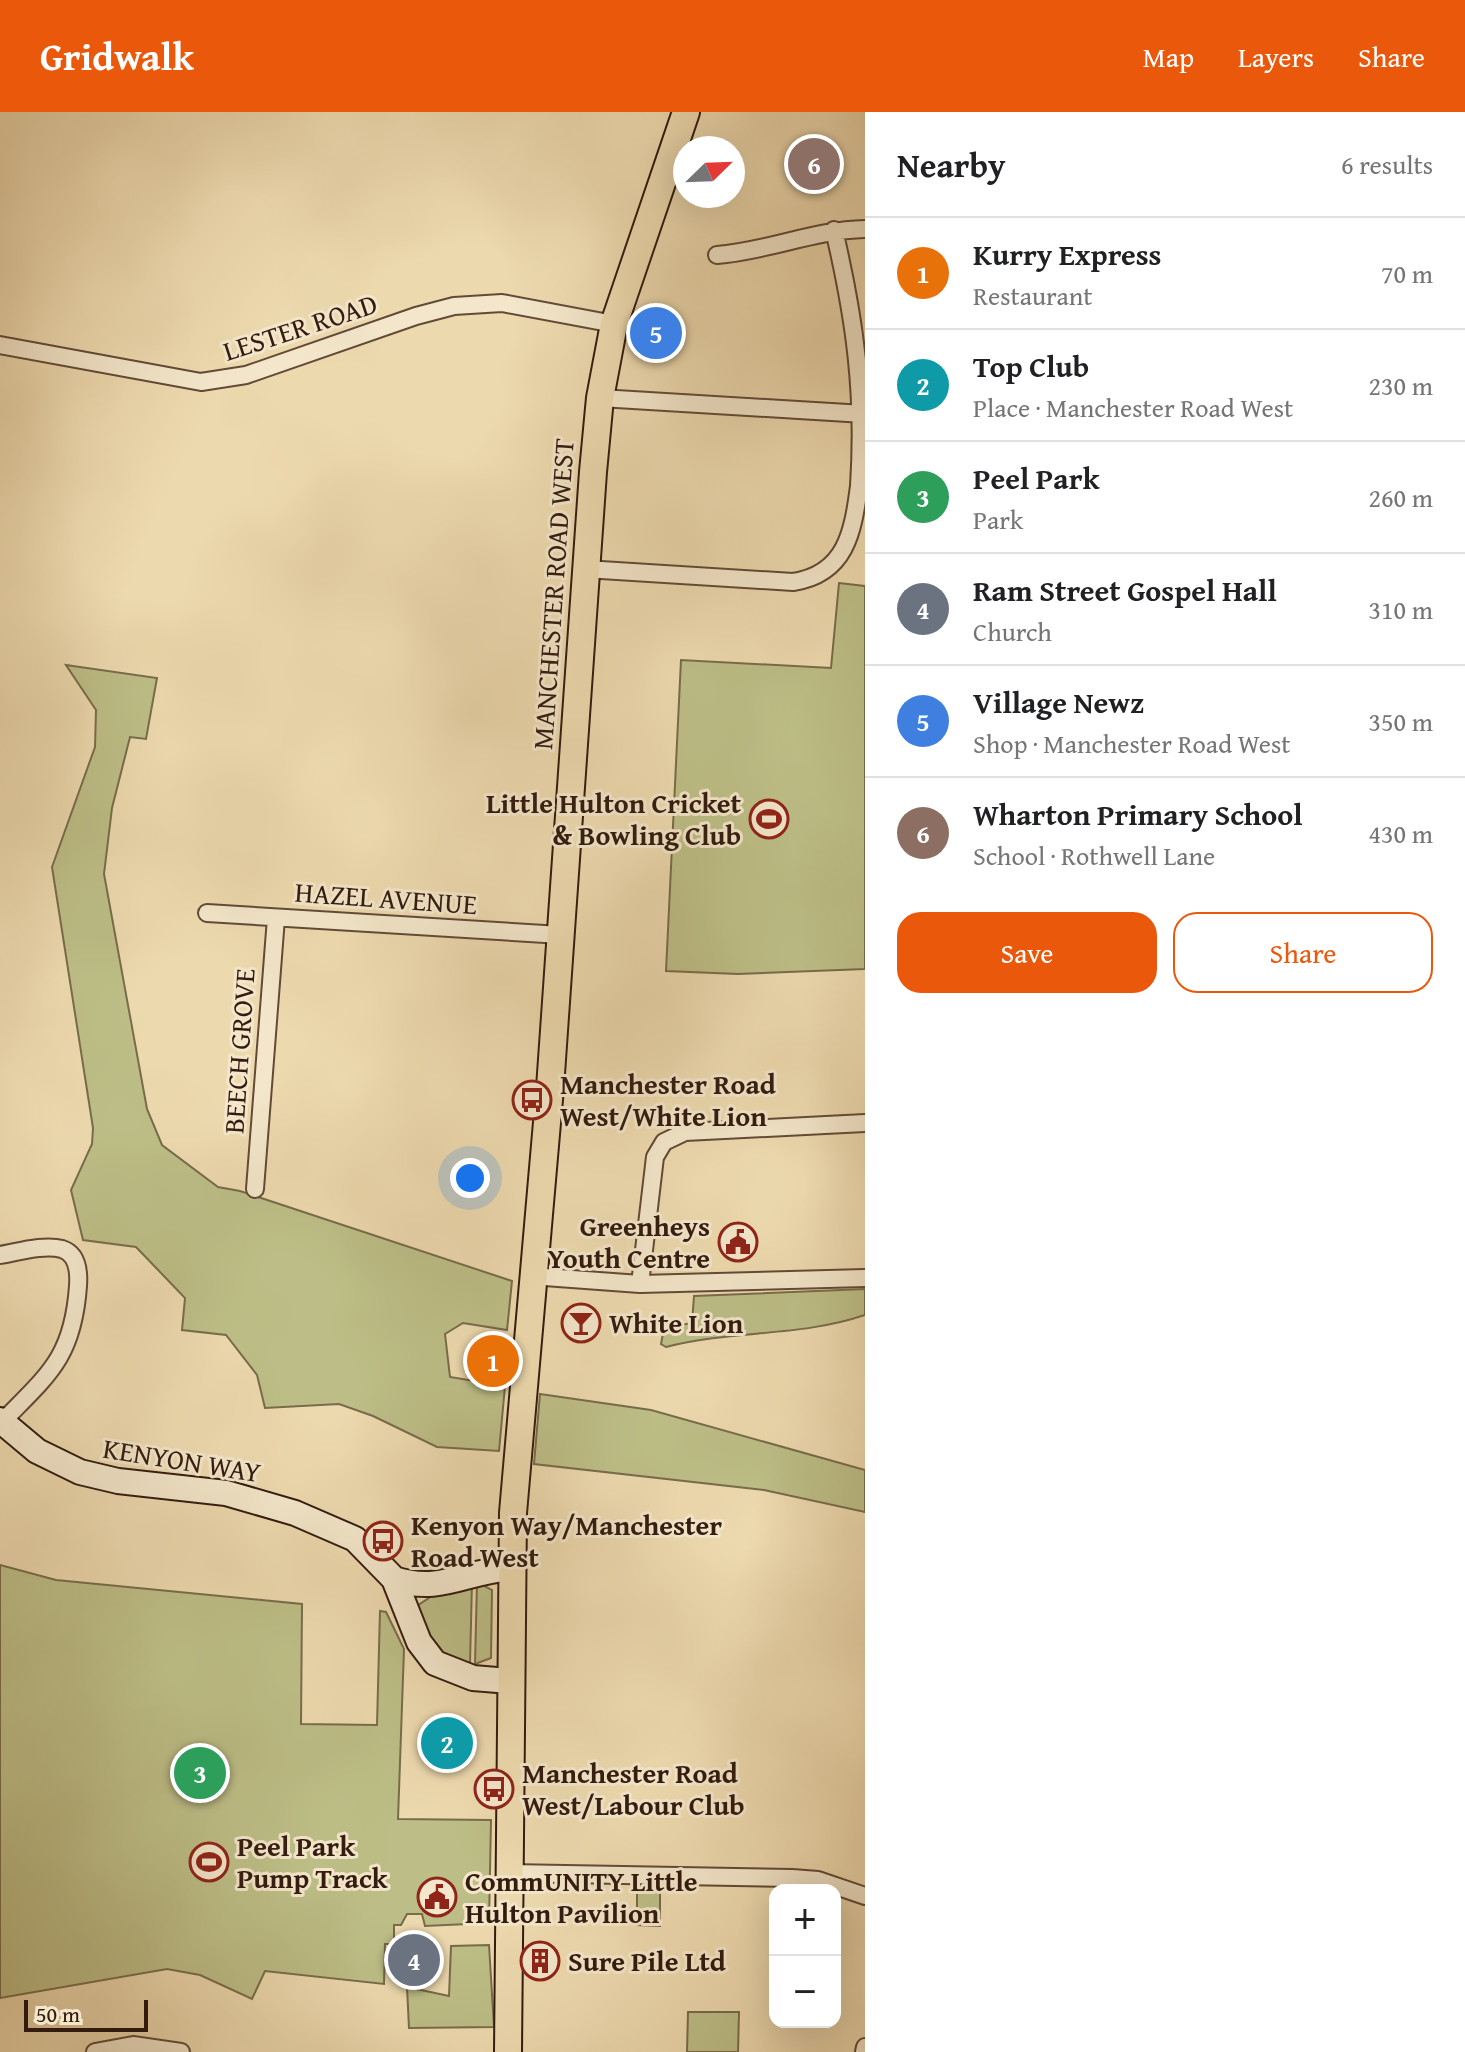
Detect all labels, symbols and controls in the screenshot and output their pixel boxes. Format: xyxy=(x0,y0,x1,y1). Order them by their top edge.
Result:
text: Gridwalk xyxy=(40,28,194,84)
text: Map xyxy=(1143,36,1194,77)
text: Layers xyxy=(1238,36,1314,77)
text: Share xyxy=(1358,36,1425,77)
pin: 6 xyxy=(788,134,840,194)
north arrow xyxy=(673,136,745,208)
text: Nearby xyxy=(897,140,1006,189)
text: 6 results xyxy=(1341,145,1433,184)
text: Kurry Express xyxy=(973,232,1162,276)
text: 1 xyxy=(916,254,930,293)
text: 70 m xyxy=(1381,254,1433,293)
text: Restaurant xyxy=(973,276,1093,315)
street label: LESTER ROAD xyxy=(217,282,382,371)
pin: 5 xyxy=(630,303,682,363)
text: Top Club xyxy=(973,344,1089,388)
text: 2 xyxy=(916,366,930,405)
text: 230 m xyxy=(1368,366,1433,405)
text: Place · Manchester Road West xyxy=(973,388,1293,427)
street label: MANCHESTER ROAD WEST xyxy=(521,437,584,751)
text: Peel Park xyxy=(973,456,1100,500)
text: 3 xyxy=(916,478,930,517)
text: 260 m xyxy=(1368,478,1433,517)
text: Park xyxy=(973,500,1023,539)
text: Ram Street Gospel Hall xyxy=(973,568,1277,612)
text: 4 xyxy=(916,590,930,629)
text: 310 m xyxy=(1368,590,1433,629)
text: Church xyxy=(973,612,1052,651)
text: Village Newz xyxy=(973,680,1144,724)
text: 5 xyxy=(916,702,930,741)
text: 350 m xyxy=(1368,702,1433,741)
text: Shop · Manchester Road West xyxy=(973,724,1291,763)
place label: Little Hulton Cricket & Bowling Club xyxy=(486,782,741,855)
text: Wharton Primary School xyxy=(973,792,1303,836)
sports icon: Little Hulton Cricket & Bowling Club xyxy=(748,798,790,840)
text: 6 xyxy=(916,814,930,853)
text: 430 m xyxy=(1368,814,1433,853)
text: School · Rothwell Lane xyxy=(973,836,1215,875)
street label: HAZEL AVENUE xyxy=(294,871,479,924)
button: Save xyxy=(897,912,1157,993)
button: Share xyxy=(1173,912,1433,993)
street label: BEECH GROVE xyxy=(212,967,265,1135)
place label: Manchester Road West/White Lion xyxy=(560,1063,777,1136)
bus stop icon: Manchester Road West/White Lion xyxy=(511,1079,553,1121)
your location xyxy=(450,1158,490,1198)
place label: Greenheys Youth Centre xyxy=(547,1205,710,1278)
public building icon: Greenheys Youth Centre xyxy=(717,1221,759,1263)
bar icon: White Lion xyxy=(560,1302,602,1344)
place label: White Lion xyxy=(609,1302,744,1343)
pin: 1 xyxy=(467,1331,519,1391)
street label: KENYON WAY xyxy=(100,1427,264,1492)
place label: Kenyon Way/Manchester Road West xyxy=(411,1504,722,1577)
bus stop icon: Kenyon Way/Manchester Road West xyxy=(362,1520,404,1562)
pin: 2 xyxy=(421,1713,473,1773)
pin: 3 xyxy=(174,1743,226,1803)
place label: Manchester Road West/Labour Club xyxy=(522,1752,745,1825)
bus stop icon: Manchester Road West/Labour Club xyxy=(473,1768,515,1810)
place label: Peel Park Pump Track xyxy=(237,1825,388,1898)
sports icon: Peel Park Pump Track xyxy=(188,1841,230,1883)
place label: CommUNITY Little Hulton Pavilion xyxy=(465,1860,698,1933)
public building icon: CommUNITY Little Hulton Pavilion xyxy=(416,1876,458,1918)
map controls xyxy=(769,1884,841,2028)
button: + xyxy=(769,1884,841,1956)
pin: 4 xyxy=(388,1930,440,1990)
building icon: Sure Pile Ltd xyxy=(519,1940,561,1982)
place label: Sure Pile Ltd xyxy=(568,1940,727,1981)
button: − xyxy=(769,1956,841,2028)
scale bar xyxy=(24,1996,148,2032)
text: 50 m xyxy=(36,1998,80,2030)

